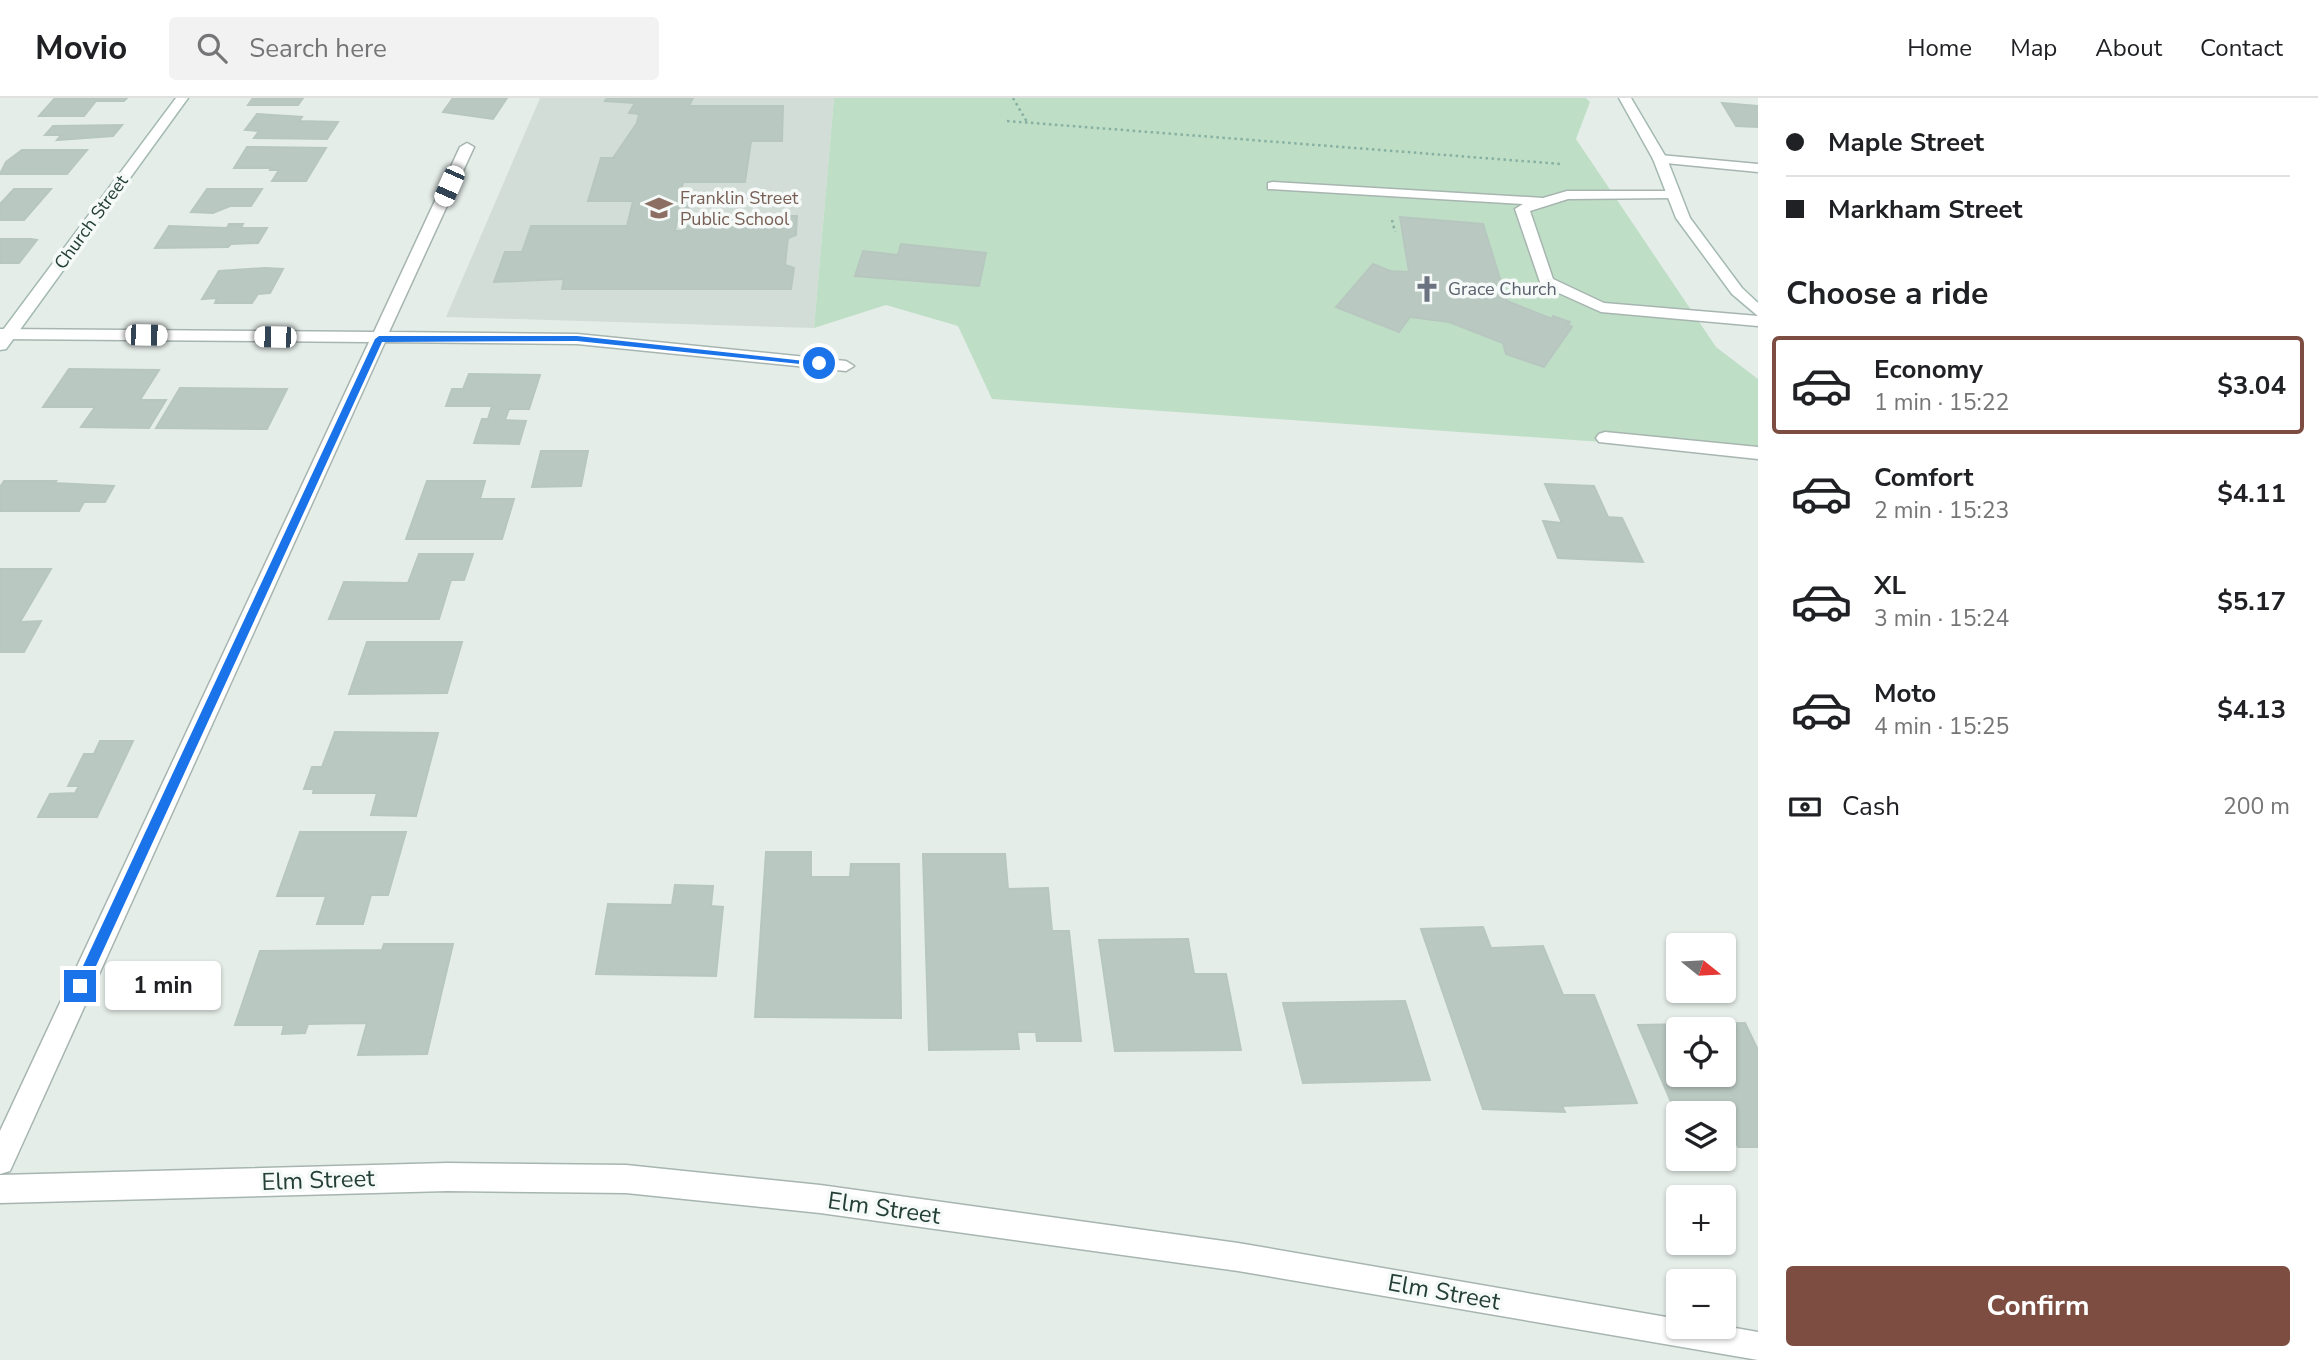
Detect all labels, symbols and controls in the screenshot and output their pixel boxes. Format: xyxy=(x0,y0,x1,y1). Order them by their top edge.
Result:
search box xyxy=(169,17,659,80)
text: Movio xyxy=(35,26,127,71)
icon: search xyxy=(193,29,231,67)
text: Search here xyxy=(249,31,387,66)
text: Home xyxy=(1907,32,1972,64)
text: Map xyxy=(2010,32,2057,64)
text: About xyxy=(2095,32,2162,64)
text: Contact xyxy=(2200,32,2283,64)
text: Maple Street xyxy=(1828,125,1984,160)
car xyxy=(431,163,468,209)
street label: Church Street xyxy=(49,169,134,274)
place label: Franklin Street Public School xyxy=(680,186,799,231)
text: Markham Street xyxy=(1828,192,2023,227)
school or university icon: Franklin Street Public School xyxy=(644,193,674,223)
text: Choose a ride xyxy=(1786,272,1988,315)
church icon: Grace Church xyxy=(1412,274,1442,304)
place label: Grace Church xyxy=(1448,277,1557,301)
car xyxy=(125,324,168,346)
car xyxy=(254,326,297,348)
route start xyxy=(803,347,835,379)
text: Economy xyxy=(1874,352,1983,387)
icon: car xyxy=(1790,354,1853,417)
text: $3.04 xyxy=(2217,368,2286,403)
text: 1 min · 15:22 xyxy=(1874,387,2009,418)
text: Comfort xyxy=(1874,460,1974,495)
icon: car xyxy=(1790,462,1853,525)
text: $4.11 xyxy=(2217,476,2286,511)
text: 2 min · 15:23 xyxy=(1874,495,2009,526)
text: XL xyxy=(1874,568,1906,603)
icon: car xyxy=(1790,570,1853,633)
text: $5.17 xyxy=(2217,584,2286,619)
text: 3 min · 15:24 xyxy=(1874,603,2009,634)
text: Moto xyxy=(1874,676,1936,711)
icon: car xyxy=(1790,678,1853,741)
text: $4.13 xyxy=(2217,692,2286,727)
text: 4 min · 15:25 xyxy=(1874,711,2009,742)
icon: cash xyxy=(1786,788,1824,826)
text: Cash xyxy=(1842,789,1900,824)
text: 200 m xyxy=(2223,791,2290,822)
north arrow xyxy=(1666,933,1736,1003)
map controls xyxy=(1666,933,1736,1339)
callout: 1 min xyxy=(104,962,220,1010)
route end xyxy=(64,970,96,1002)
text: 1 min xyxy=(133,970,193,1001)
button: locate xyxy=(1666,1017,1736,1087)
button: layers xyxy=(1666,1101,1736,1171)
street label: Elm Street xyxy=(261,1162,376,1198)
street label: Elm Street xyxy=(826,1184,943,1232)
button: + xyxy=(1666,1185,1736,1255)
street label: Elm Street xyxy=(1385,1266,1503,1318)
button: Confirm xyxy=(1786,1266,2290,1346)
button: − xyxy=(1666,1269,1736,1339)

